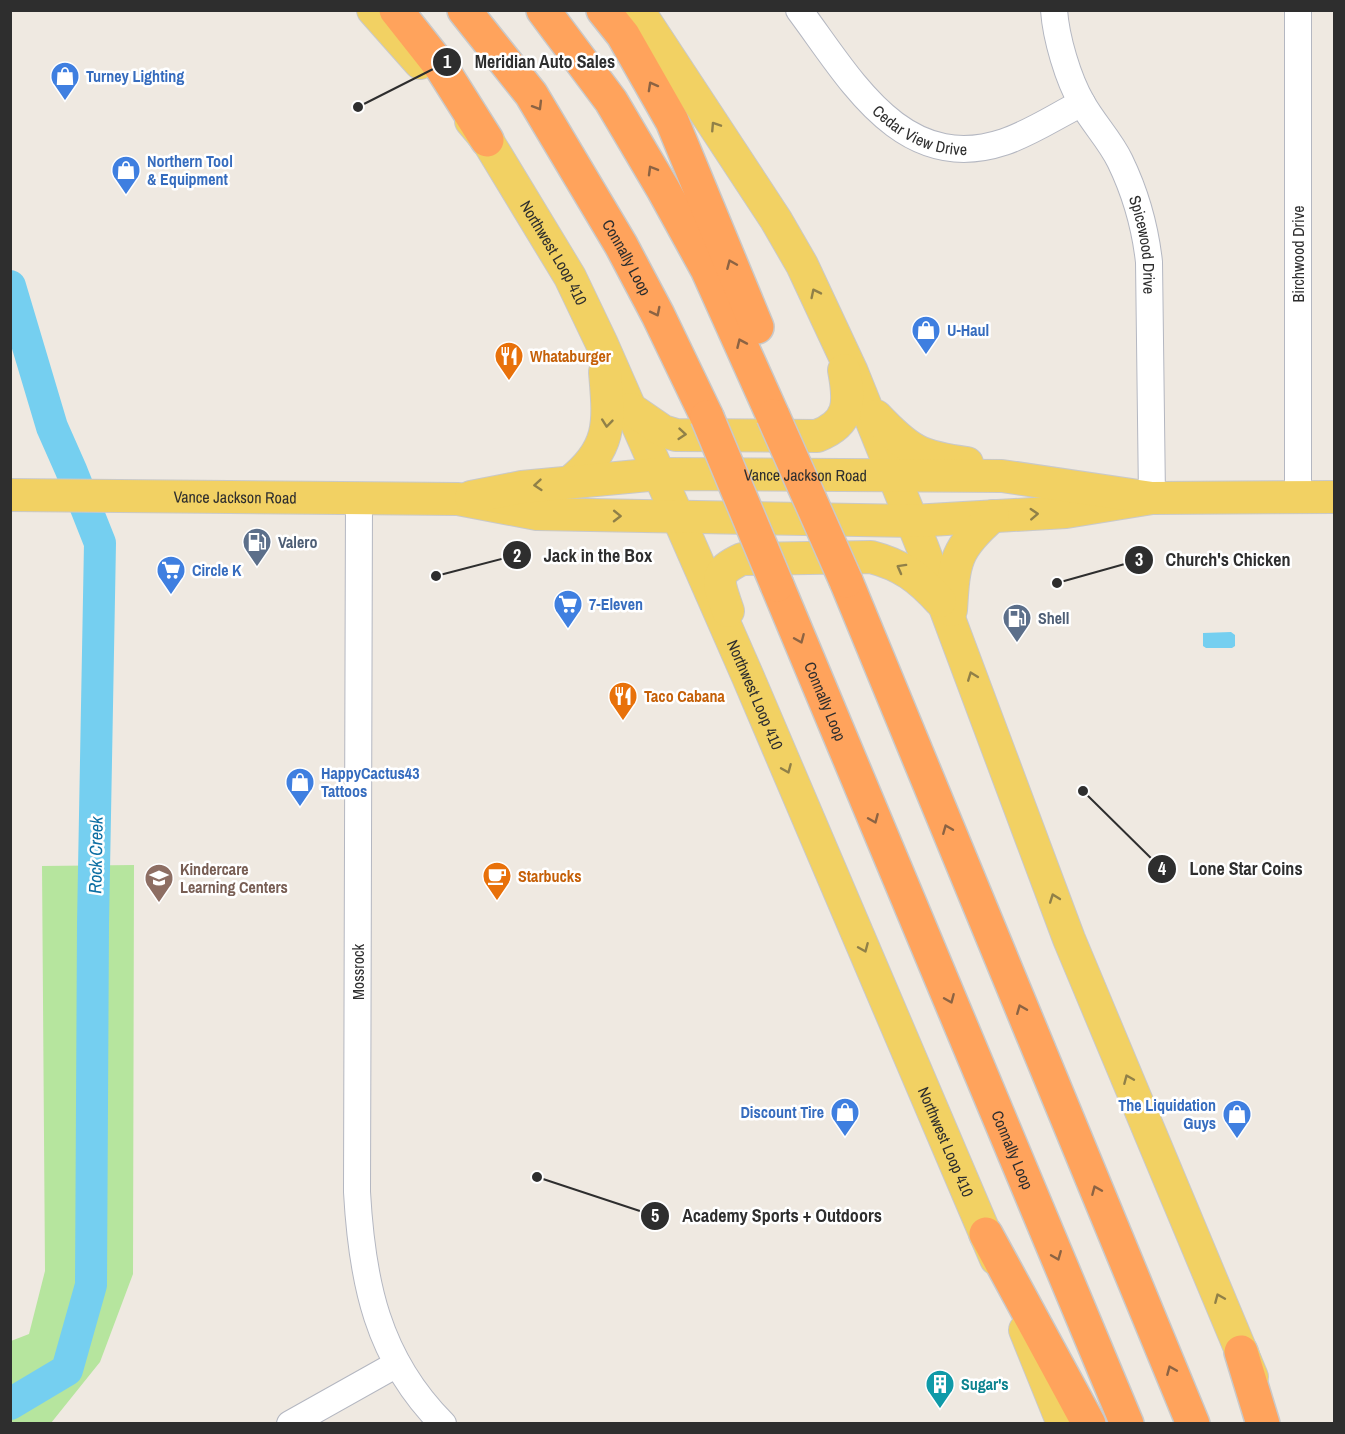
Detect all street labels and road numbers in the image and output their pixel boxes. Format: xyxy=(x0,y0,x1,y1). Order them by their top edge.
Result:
street label: Cedar View Drive xyxy=(868,100,967,160)
street label: Spicewood Drive xyxy=(1124,193,1160,294)
street label: Northwest Loop 410 xyxy=(515,196,593,309)
street label: Birchwood Drive xyxy=(1287,206,1309,302)
street label: Connally Loop xyxy=(597,215,657,299)
street label: Vance Jackson Road xyxy=(744,463,867,486)
street label: Vance Jackson Road xyxy=(173,485,297,509)
street label: Northwest Loop 410 xyxy=(722,636,789,753)
street label: Connally Loop xyxy=(799,658,852,744)
street label: Mossrock xyxy=(347,944,369,1000)
street label: Northwest Loop 410 xyxy=(913,1083,979,1200)
street label: Connally Loop xyxy=(986,1107,1039,1193)

